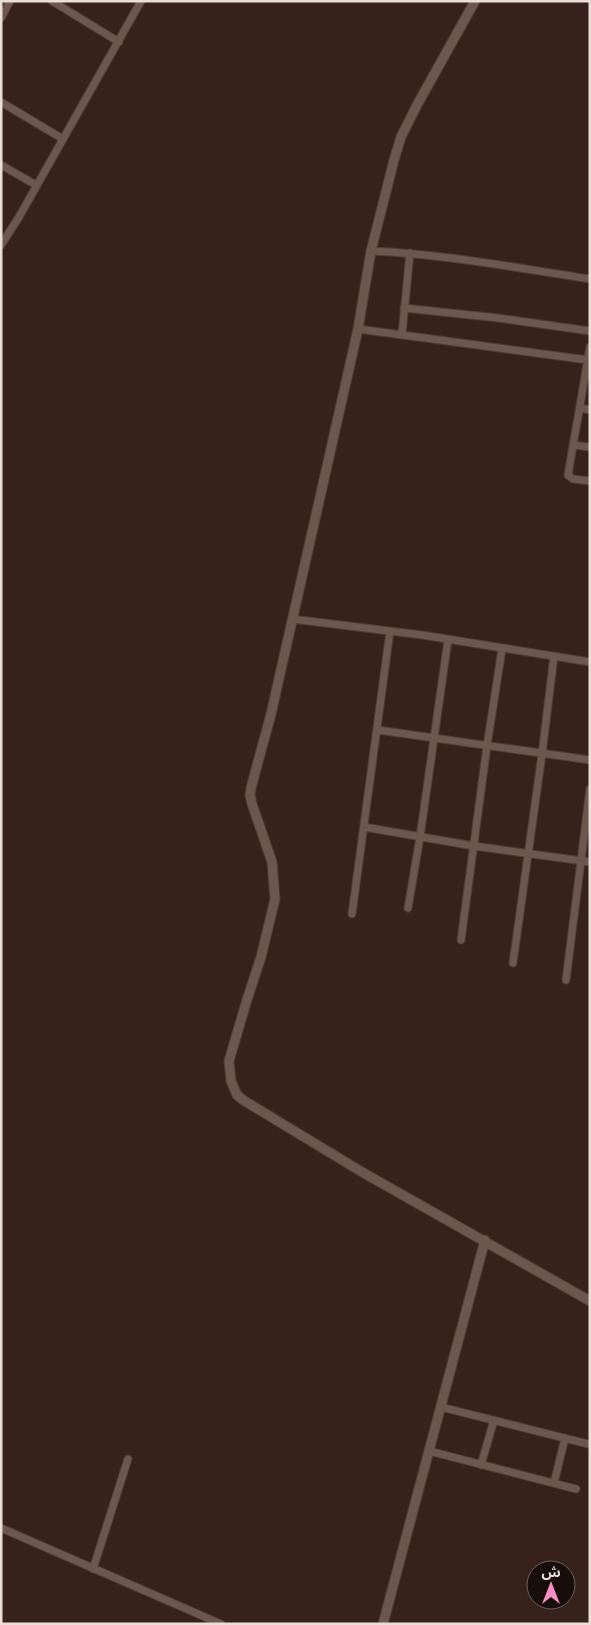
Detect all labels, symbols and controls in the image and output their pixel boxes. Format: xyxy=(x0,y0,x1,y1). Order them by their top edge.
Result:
north arrow xyxy=(526,1560,576,1610)
text: ش xyxy=(541,1564,561,1581)

